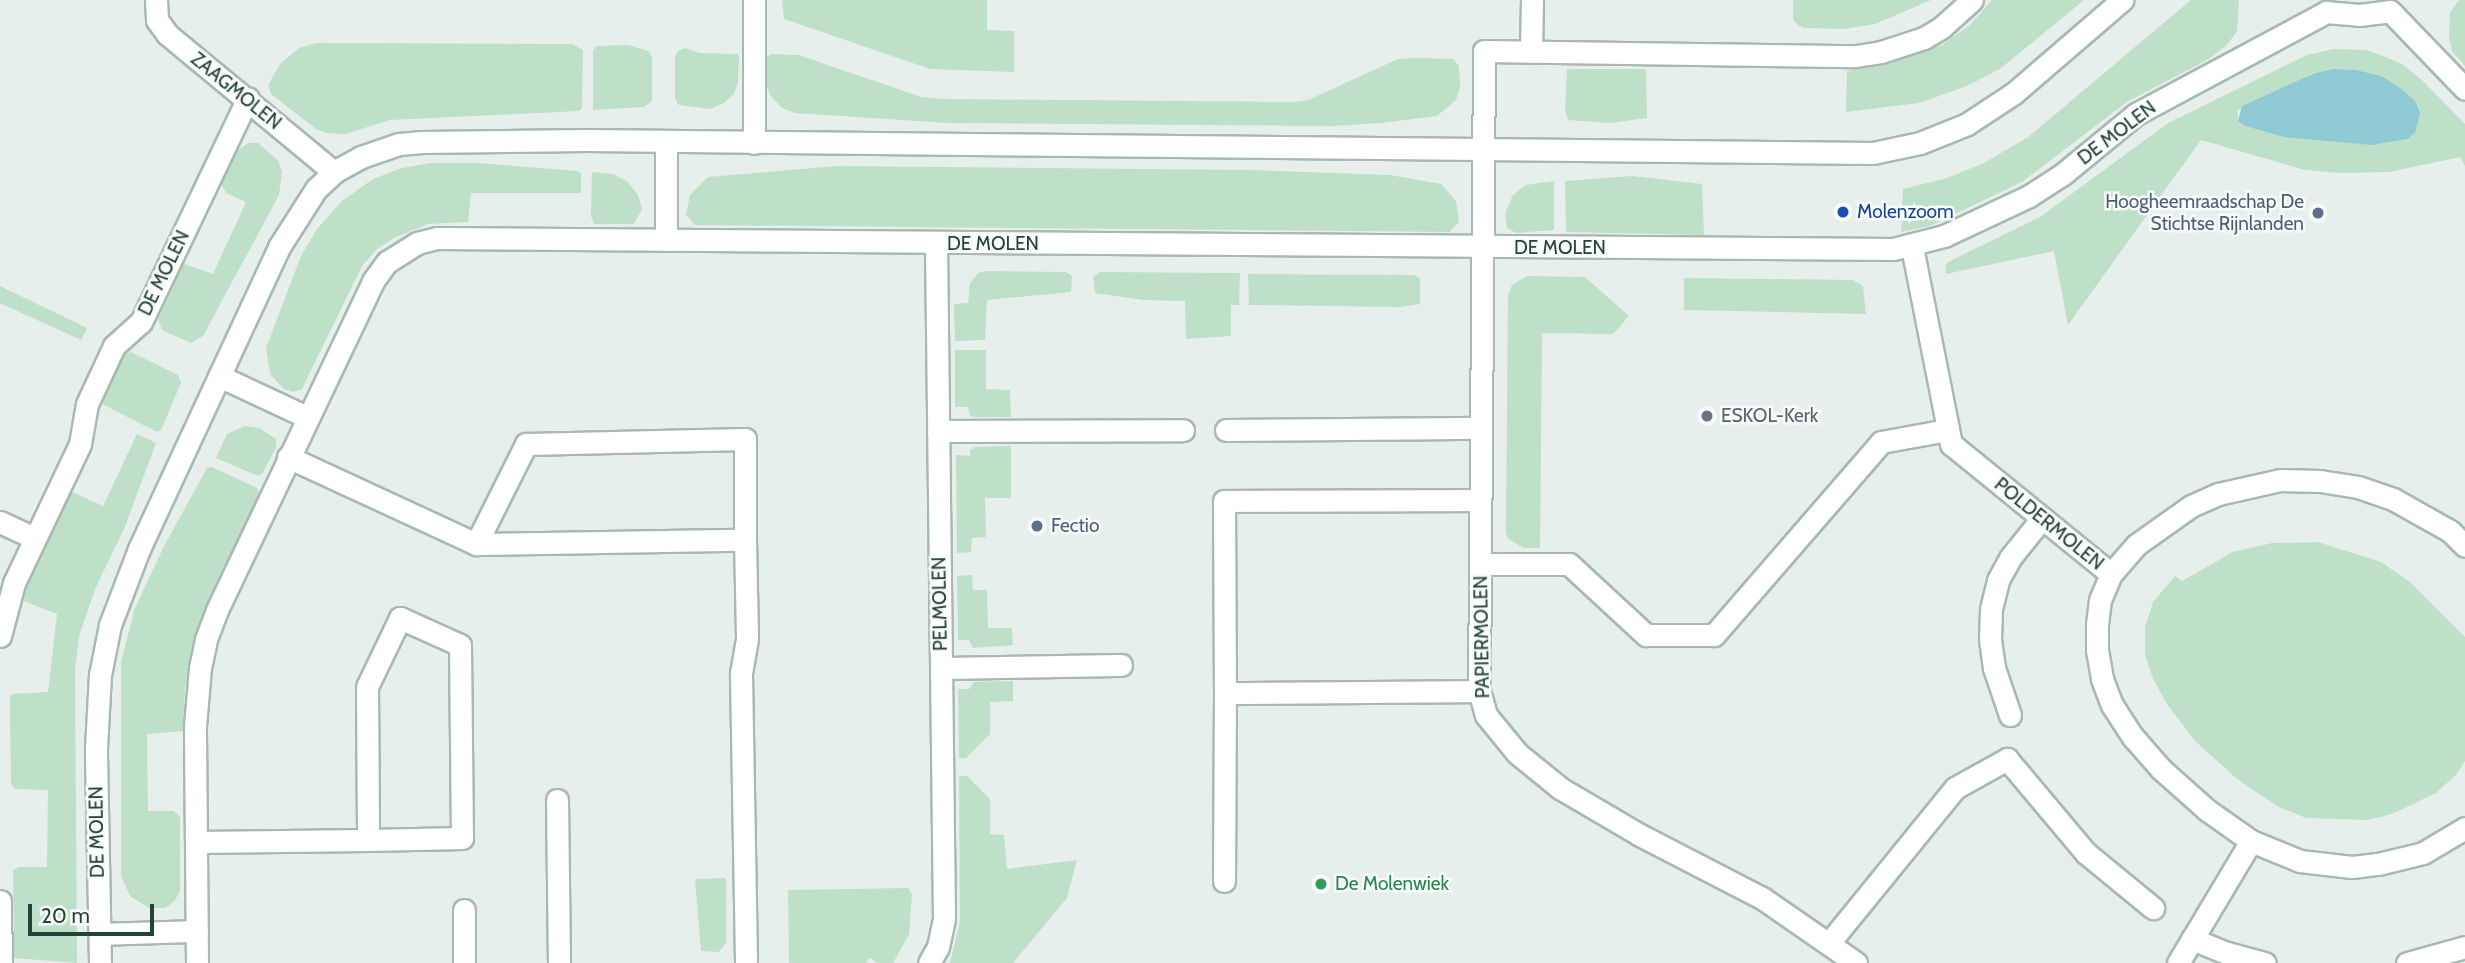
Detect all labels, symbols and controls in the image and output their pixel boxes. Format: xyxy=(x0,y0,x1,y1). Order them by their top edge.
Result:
street label: ZAAGMOLEN xyxy=(186,48,286,134)
street label: DE MOLEN xyxy=(2073,96,2161,170)
place label: Hoogheemraadschap De Stichtse Rijnlanden xyxy=(2105,191,2304,235)
place label: Molenzoom xyxy=(1857,201,1954,223)
marker: Molenzoom xyxy=(1835,204,1851,220)
marker: Hoogheemraadschap De Stichtse Rijnlanden xyxy=(2310,205,2326,221)
street label: DE MOLEN xyxy=(134,227,194,319)
street label: DE MOLEN xyxy=(947,233,1039,255)
street label: DE MOLEN xyxy=(1514,237,1606,259)
place label: ESKOL-Kerk xyxy=(1721,405,1818,427)
marker: ESKOL-Kerk xyxy=(1699,408,1715,424)
street label: POLDERMOLEN xyxy=(1990,473,2108,575)
place label: Fectio xyxy=(1051,515,1099,537)
marker: Fectio xyxy=(1029,518,1045,534)
street label: PELMOLEN xyxy=(928,557,952,651)
street label: PAPIERMOLEN xyxy=(1470,575,1494,699)
street label: DE MOLEN xyxy=(85,786,109,878)
place label: De Molenwiek xyxy=(1335,873,1449,895)
marker: De Molenwiek xyxy=(1313,876,1329,892)
scale bar xyxy=(32,890,158,934)
text: 20 m xyxy=(41,903,90,928)

